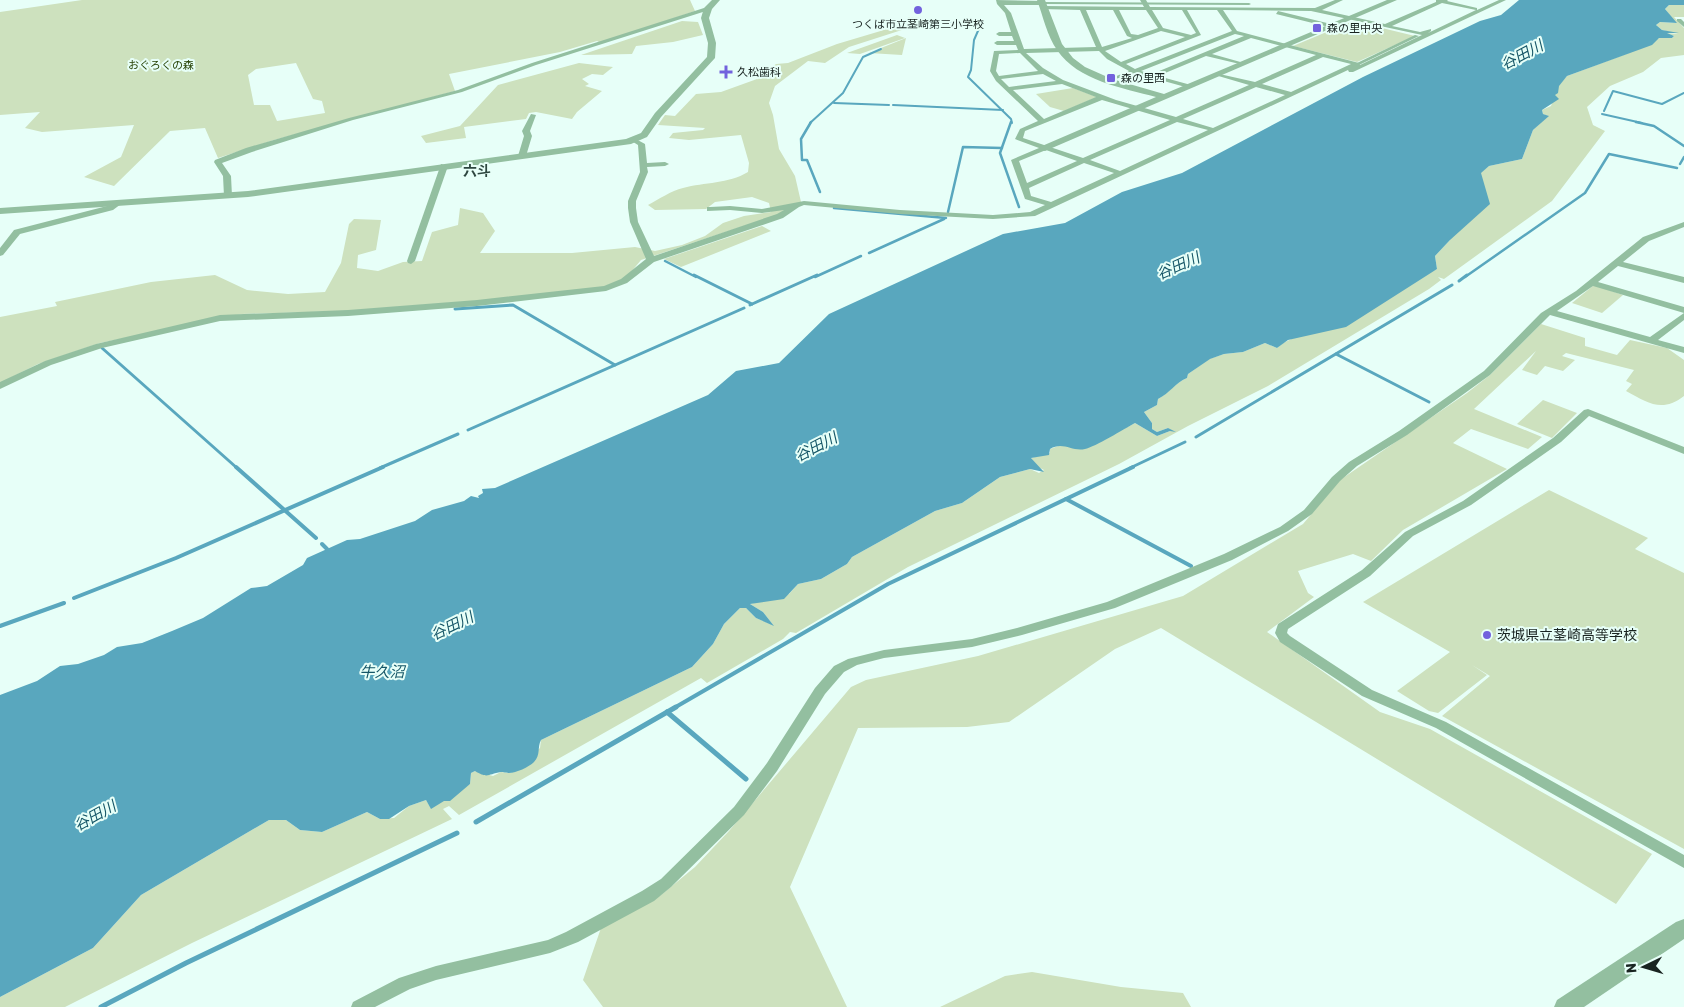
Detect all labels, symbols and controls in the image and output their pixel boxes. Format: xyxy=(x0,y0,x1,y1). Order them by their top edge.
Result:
marker: つくば市立茎崎第三小学校 xyxy=(912,4,924,16)
place label: つくば市立茎崎第三小学校 xyxy=(852,18,984,31)
marker: 森の里中央 xyxy=(1311,22,1323,34)
place label: 森の里中央 xyxy=(1327,22,1383,35)
water label: 谷田川 xyxy=(1498,36,1548,74)
park label: おぐろくの森 xyxy=(128,59,194,72)
marker: 久松歯科 xyxy=(719,65,733,79)
place label: 久松歯科 xyxy=(737,66,781,79)
marker: 森の里西 xyxy=(1105,72,1117,84)
place label: 森の里西 xyxy=(1121,72,1165,85)
district label: 六斗 xyxy=(463,163,491,180)
water label: 谷田川 xyxy=(1154,248,1204,283)
water label: 谷田川 xyxy=(792,428,842,465)
water label: 谷田川 xyxy=(428,607,478,644)
place label: 茨城県立茎崎高等学校 xyxy=(1497,627,1637,644)
marker: 茨城県立茎崎高等学校 xyxy=(1481,629,1493,641)
water label: 牛久沼 xyxy=(359,663,406,681)
water label: 谷田川 xyxy=(71,796,121,835)
north arrow xyxy=(1619,942,1669,992)
text: N xyxy=(1623,962,1640,974)

